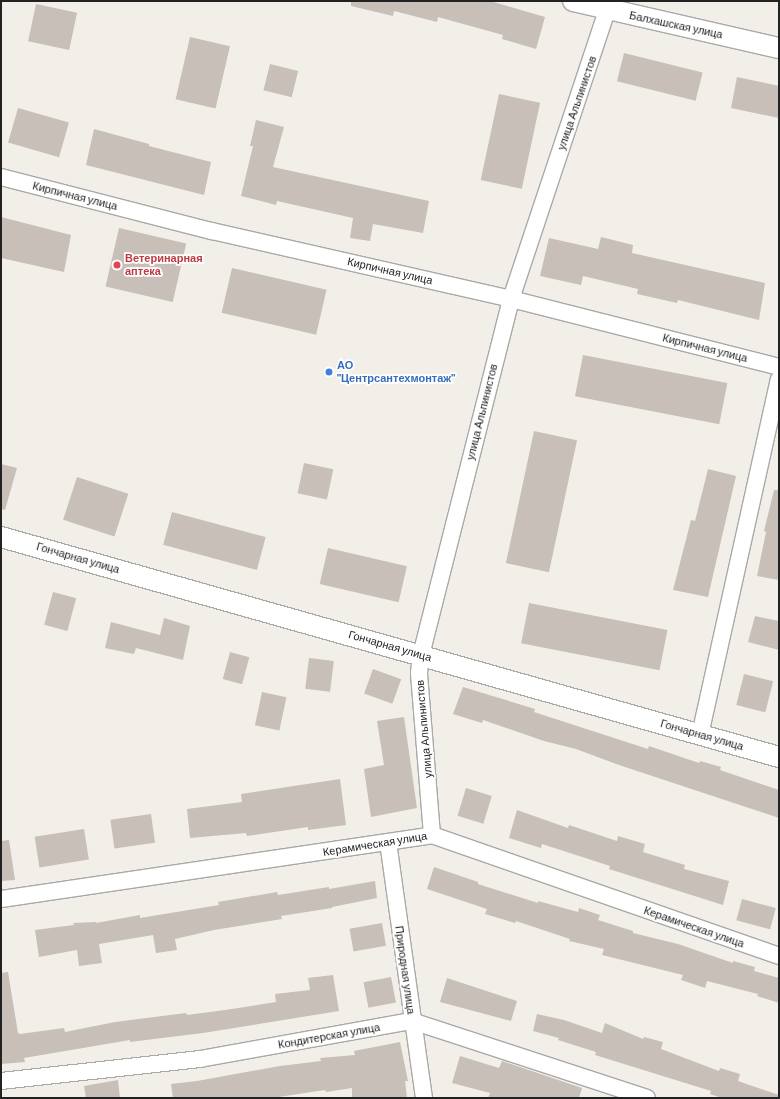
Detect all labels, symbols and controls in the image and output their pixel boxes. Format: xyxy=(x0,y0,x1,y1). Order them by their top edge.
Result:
street label: Балхашская улица xyxy=(628,9,724,41)
street label: улица Альпинистов xyxy=(555,54,599,152)
street label: Кирпичная улица xyxy=(31,179,119,213)
place label: Ветеринарная аптека xyxy=(125,252,203,278)
street label: Кирпичная улица xyxy=(346,255,434,287)
marker: Ветеринарная аптека xyxy=(112,260,122,270)
street label: Кирпичная улица xyxy=(661,331,749,365)
place label: АО "Центрсантехмонтаж" xyxy=(337,359,455,385)
street label: улица Альпинистов xyxy=(464,363,500,461)
marker: АО "Центрсантехмонтаж" xyxy=(324,367,334,377)
street label: Гончарная улица xyxy=(35,540,121,576)
street label: Гончарная улица xyxy=(347,628,433,664)
street label: улица Альпинистов xyxy=(413,679,435,779)
street label: Гончарная улица xyxy=(659,717,745,753)
street label: Керамическая улица xyxy=(322,829,428,859)
street label: Керамическая улица xyxy=(642,904,746,950)
street label: Природная улица xyxy=(392,925,418,1015)
street label: Кондитерская улица xyxy=(277,1021,381,1051)

